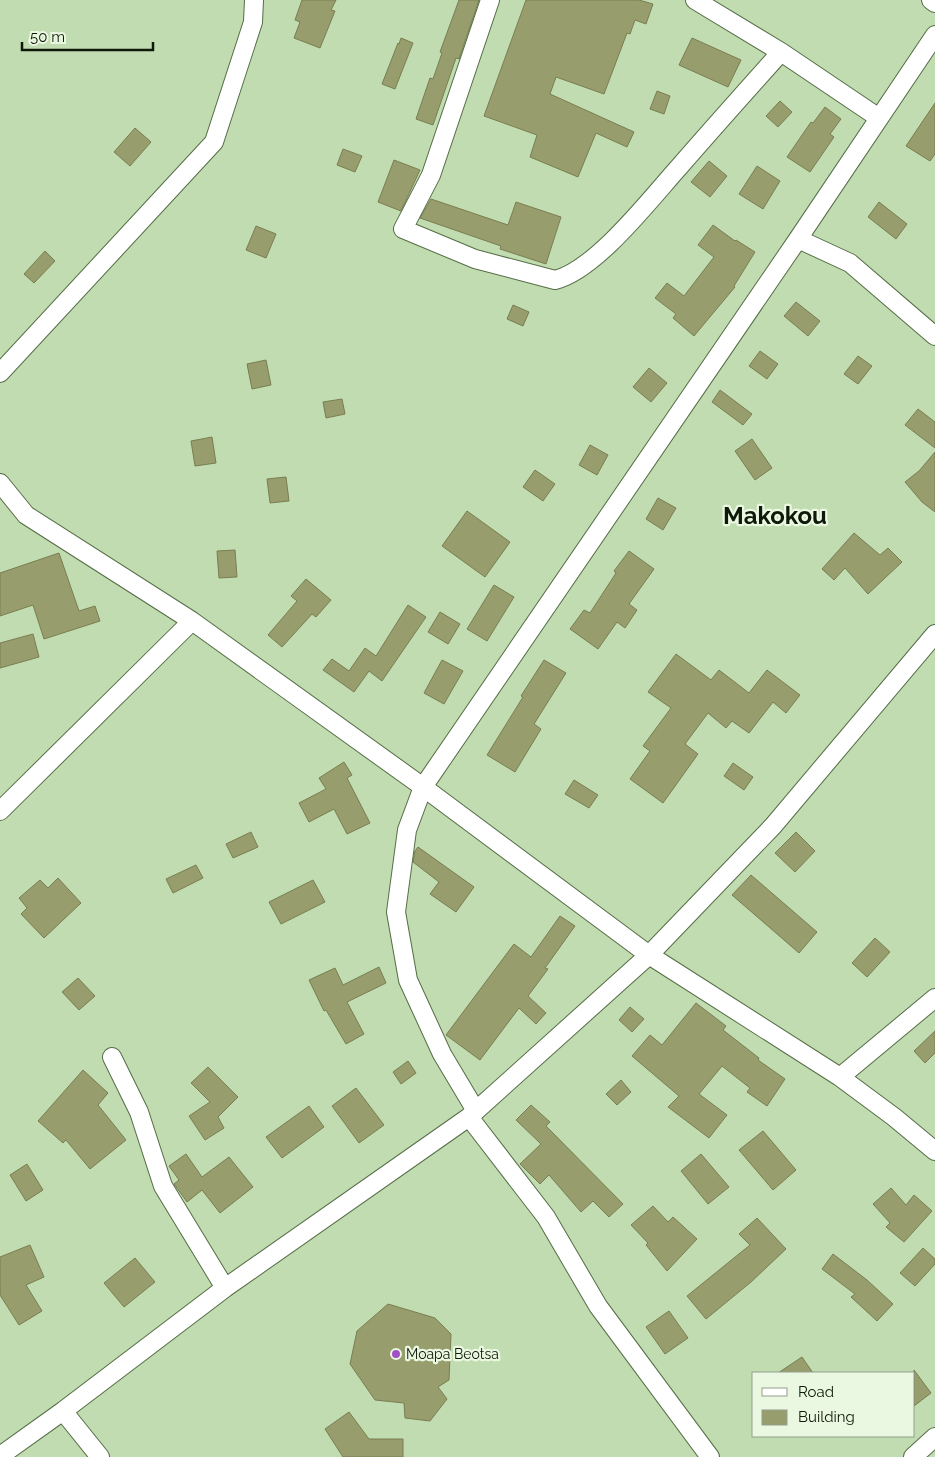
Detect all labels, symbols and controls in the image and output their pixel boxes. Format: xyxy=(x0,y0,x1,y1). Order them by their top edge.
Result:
scale bar xyxy=(22,20,154,52)
text: 50 m xyxy=(30,28,65,46)
district label: Makokou xyxy=(723,501,827,530)
place label: Moapa Beotsa xyxy=(406,1346,499,1362)
marker: Moapa Beotsa xyxy=(390,1348,402,1360)
legend xyxy=(752,1372,915,1437)
text: Road xyxy=(798,1383,834,1401)
text: Building xyxy=(798,1408,855,1426)

